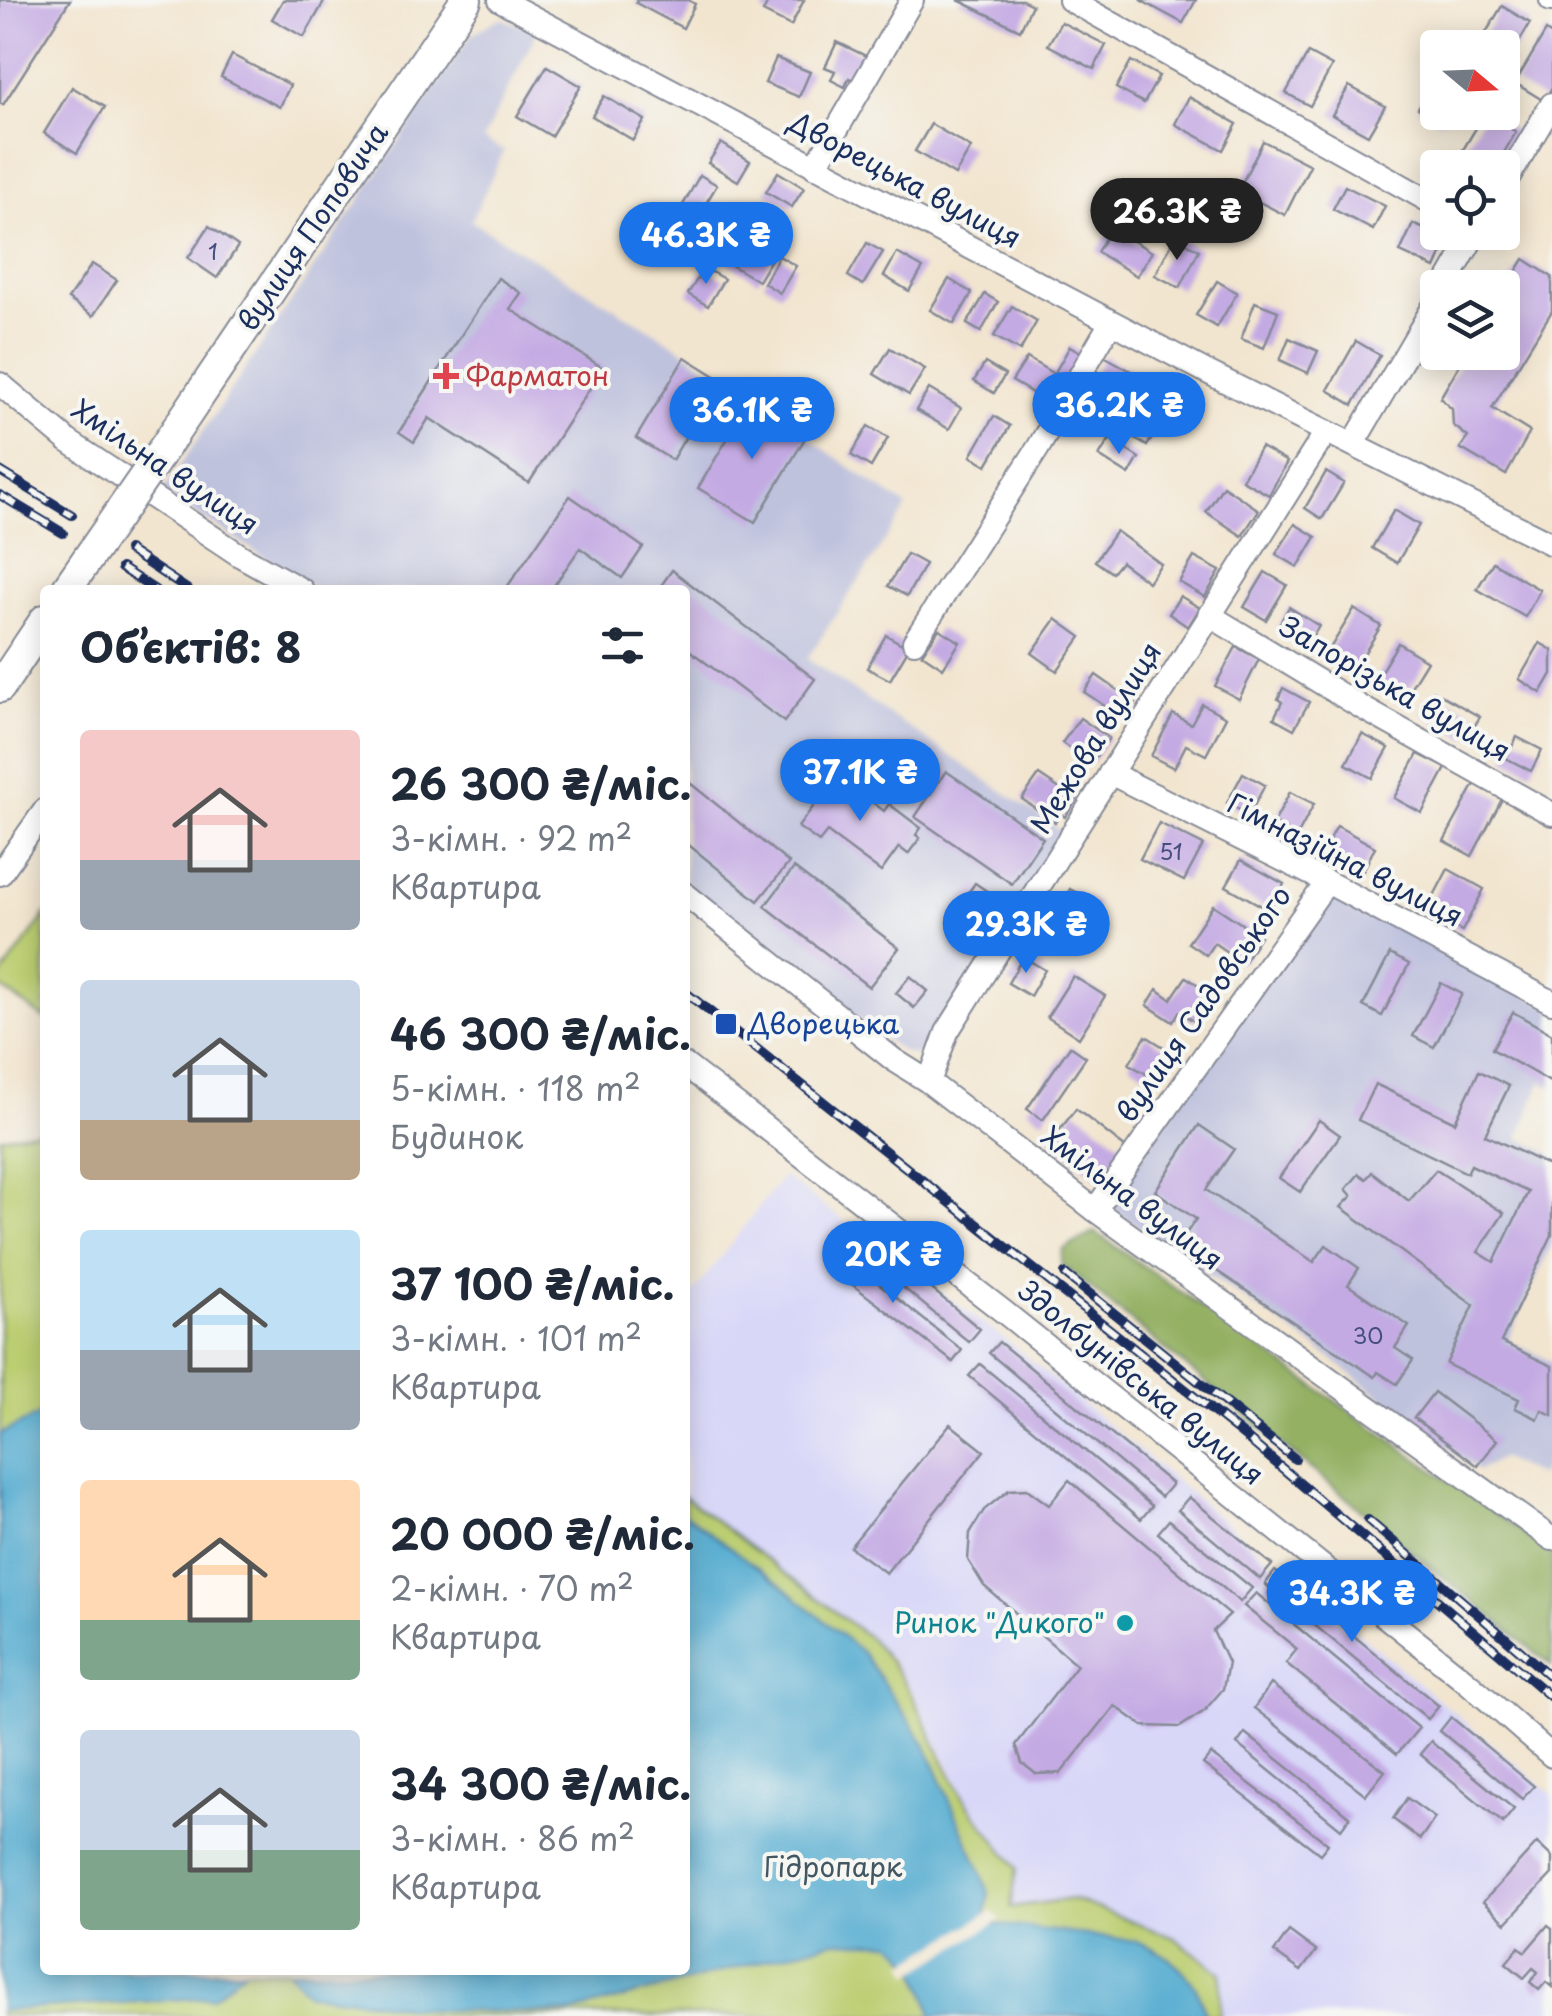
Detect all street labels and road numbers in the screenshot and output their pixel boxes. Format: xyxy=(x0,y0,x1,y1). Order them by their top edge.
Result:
street label: Дворецька вулиця xyxy=(781,99,1029,258)
street label: вулиця Поповича xyxy=(226,113,398,339)
street label: Хмільна вулиця xyxy=(64,387,268,544)
street label: Запорізька вулиця xyxy=(1272,604,1519,771)
street label: Межова вулиця xyxy=(1018,633,1171,842)
street label: Гімназійна вулиця xyxy=(1220,781,1471,937)
street label: вулиця Садовського xyxy=(1105,876,1301,1130)
street label: Хмільна вулиця xyxy=(1033,1114,1233,1280)
street label: Здолбунівська вулиця xyxy=(1010,1269,1274,1494)

